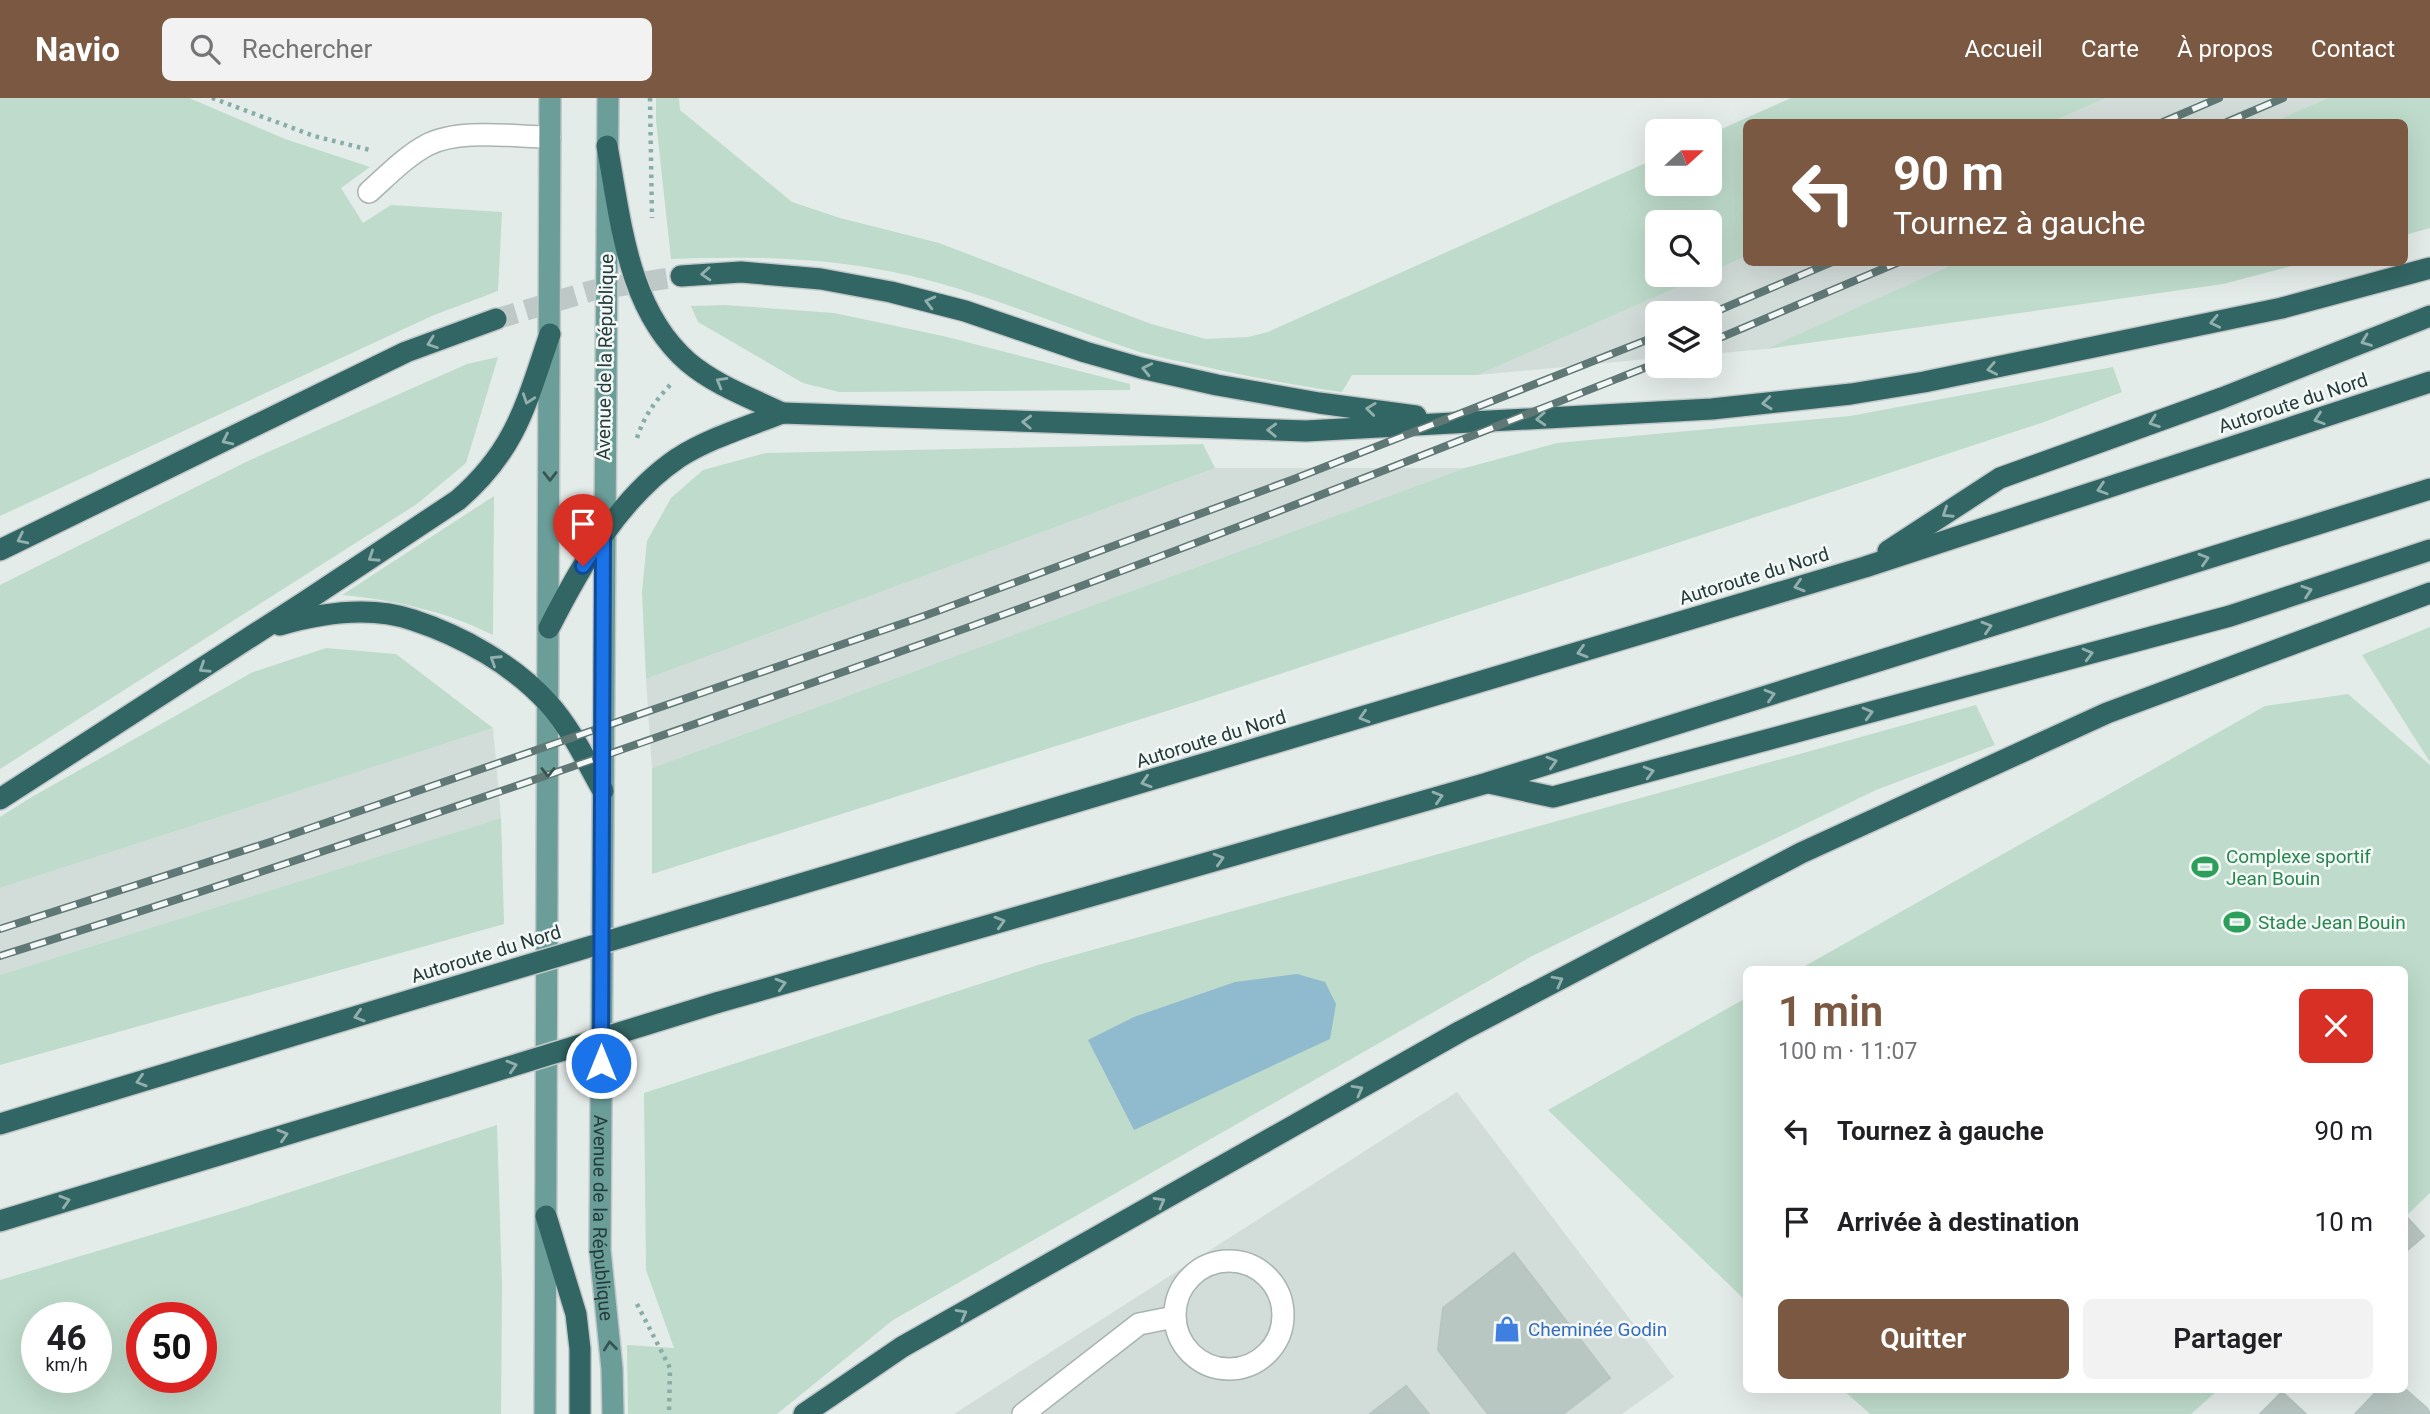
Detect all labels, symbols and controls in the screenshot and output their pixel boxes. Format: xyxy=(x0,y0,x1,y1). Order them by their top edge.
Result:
search box xyxy=(162,18,652,81)
text: Navio xyxy=(35,30,120,69)
icon: search xyxy=(186,30,224,68)
text: Rechercher xyxy=(242,34,372,64)
text: Accueil xyxy=(1964,35,2043,63)
text: Carte xyxy=(2081,35,2139,63)
text: À propos xyxy=(2177,35,2273,63)
text: Contact xyxy=(2311,35,2395,63)
north arrow xyxy=(1645,119,1722,196)
map controls xyxy=(1645,119,1722,378)
text: 90 m xyxy=(1893,145,2004,202)
icon: left xyxy=(1778,147,1869,238)
text: Tournez à gauche xyxy=(1893,204,2145,242)
button: search xyxy=(1645,210,1722,287)
street label: Avenue de la République xyxy=(592,254,618,460)
one-way arrow xyxy=(700,266,711,281)
one-way arrow xyxy=(924,296,936,310)
button: layers xyxy=(1645,301,1722,378)
one-way arrow xyxy=(2209,314,2221,329)
one-way arrow xyxy=(2361,333,2373,347)
one-way arrow xyxy=(427,335,439,349)
one-way arrow xyxy=(1986,360,1998,375)
one-way arrow xyxy=(1141,363,1153,378)
street label: Autoroute du Nord xyxy=(2216,368,2370,438)
one-way arrow xyxy=(716,377,728,390)
one-way arrow xyxy=(522,392,536,404)
one-way arrow xyxy=(1762,396,1773,411)
one-way arrow xyxy=(1365,402,1377,417)
one-way arrow xyxy=(1535,411,1546,426)
one-way arrow xyxy=(2313,411,2325,425)
one-way arrow xyxy=(1021,414,1032,429)
one-way arrow xyxy=(2148,414,2160,428)
one-way arrow xyxy=(1267,422,1278,437)
one-way arrow xyxy=(222,431,234,445)
one-way arrow xyxy=(542,471,558,482)
one-way arrow xyxy=(2097,481,2109,496)
pin xyxy=(553,494,613,566)
icon: arrive xyxy=(564,505,602,543)
one-way arrow xyxy=(1941,505,1954,518)
one-way arrow xyxy=(17,531,29,545)
street label: Autoroute du Nord xyxy=(1676,542,1832,610)
one-way arrow xyxy=(368,549,381,562)
one-way arrow xyxy=(2198,553,2210,568)
one-way arrow xyxy=(1794,578,1806,593)
one-way arrow xyxy=(2300,585,2312,599)
one-way arrow xyxy=(1981,620,1993,635)
one-way arrow xyxy=(1576,643,1588,658)
one-way arrow xyxy=(2082,648,2094,662)
one-way arrow xyxy=(490,656,503,669)
one-way arrow xyxy=(198,659,211,672)
one-way arrow xyxy=(1763,688,1775,703)
street label: Autoroute du Nord xyxy=(1133,705,1289,773)
one-way arrow xyxy=(1862,707,1874,721)
one-way arrow xyxy=(1358,708,1370,723)
one-way arrow xyxy=(1546,756,1558,771)
one-way arrow xyxy=(1642,765,1654,780)
one-way arrow xyxy=(540,767,556,777)
one-way arrow xyxy=(1140,773,1152,788)
one-way arrow xyxy=(1431,790,1443,805)
place label: Complexe sportif Jean Bouin xyxy=(2226,845,2371,890)
sports icon: Complexe sportif Jean Bouin xyxy=(2190,852,2220,882)
one-way arrow xyxy=(1213,853,1225,868)
sports icon: Stade Jean Bouin xyxy=(2222,907,2252,937)
place label: Stade Jean Bouin xyxy=(2258,911,2406,934)
one-way arrow xyxy=(994,915,1006,930)
street label: Autoroute du Nord xyxy=(408,920,564,988)
one-way arrow xyxy=(1550,975,1563,989)
one-way arrow xyxy=(775,978,787,993)
text: 1 min xyxy=(1778,987,1883,1036)
button: close xyxy=(2299,989,2373,1063)
one-way arrow xyxy=(353,1008,365,1023)
position arrow xyxy=(564,1026,638,1100)
text: 100 m · 11:07 xyxy=(1778,1038,1917,1065)
one-way arrow xyxy=(506,1059,518,1074)
one-way arrow xyxy=(135,1073,147,1088)
one-way arrow xyxy=(1351,1085,1363,1098)
icon: left xyxy=(1778,1112,1816,1150)
street label: Avenue de la République xyxy=(588,1115,619,1322)
text: Tournez à gauche xyxy=(1837,1116,2044,1146)
text: 90 m xyxy=(2315,1116,2373,1146)
one-way arrow xyxy=(277,1129,289,1144)
one-way arrow xyxy=(59,1194,71,1209)
one-way arrow xyxy=(1152,1197,1165,1210)
icon: arrive xyxy=(1778,1203,1816,1241)
text: Arrivée à destination xyxy=(1837,1207,2079,1237)
text: 10 m xyxy=(2315,1207,2373,1237)
button: Quitter xyxy=(1778,1299,2069,1379)
button: Partager xyxy=(2083,1299,2373,1379)
speed limit sign: 50 xyxy=(126,1302,217,1393)
one-way arrow xyxy=(954,1309,967,1322)
shop icon: Cheminée Godin xyxy=(1492,1314,1522,1344)
text: 46 xyxy=(46,1318,87,1359)
place label: Cheminée Godin xyxy=(1528,1318,1667,1341)
one-way arrow xyxy=(603,1340,618,1351)
text: km/h xyxy=(45,1354,88,1375)

